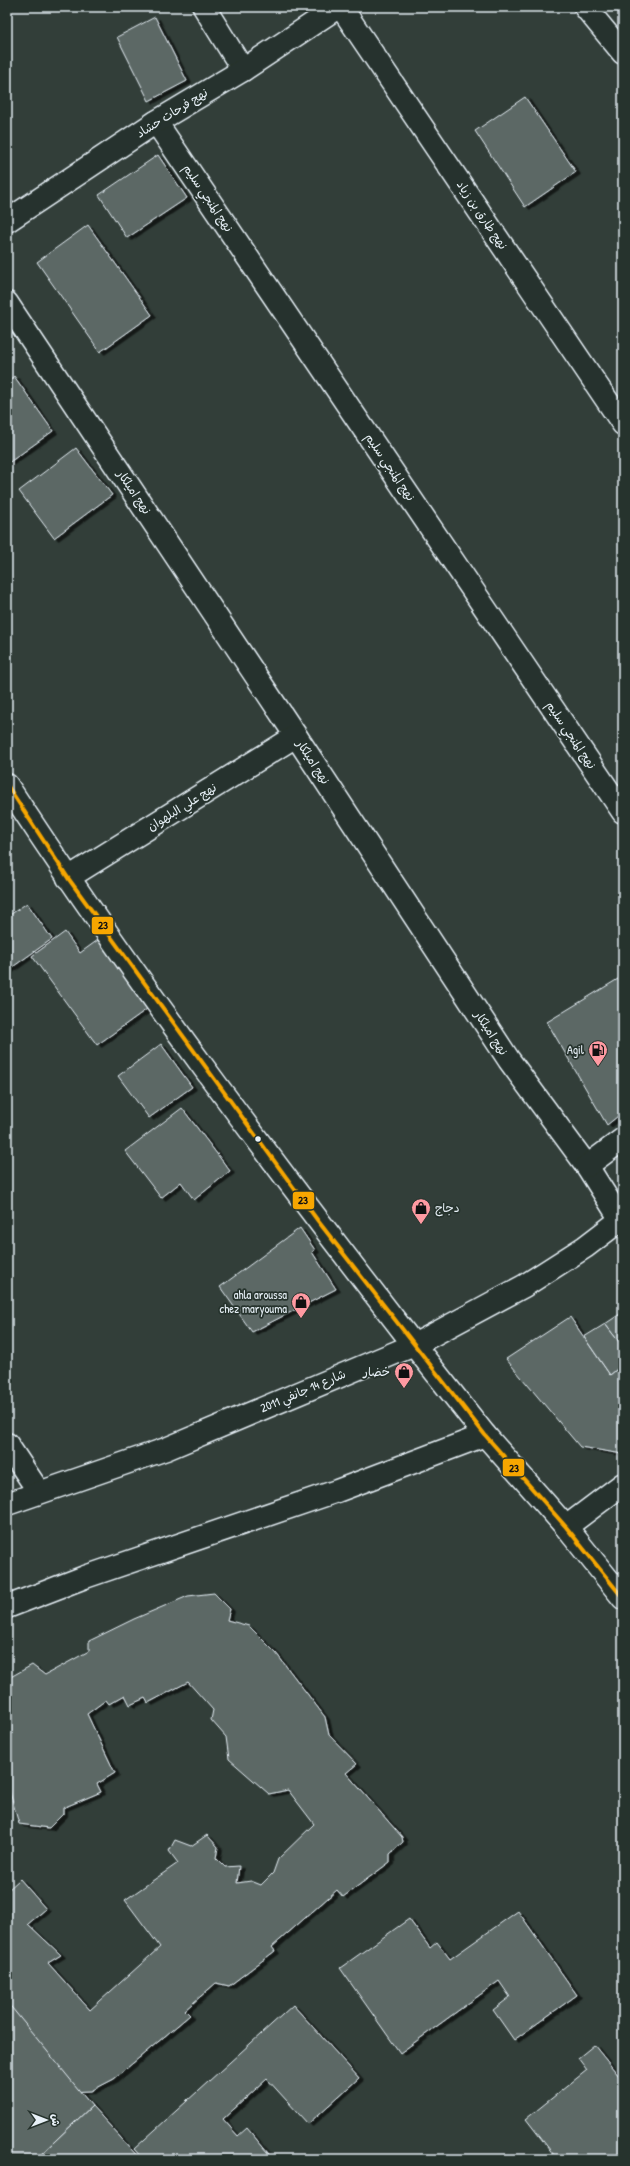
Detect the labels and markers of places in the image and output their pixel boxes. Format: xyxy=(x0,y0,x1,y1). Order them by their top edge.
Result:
fuel station icon: Agil xyxy=(587,1039,609,1067)
place label: Agil xyxy=(567,1041,585,1058)
unlabelled marker xyxy=(253,1134,263,1144)
shop icon: دجاج xyxy=(410,1197,432,1225)
place label: دجاج xyxy=(435,1199,460,1217)
place label: ahla aroussa chez maryouma xyxy=(220,1286,287,1317)
shop icon: ahla aroussa chez maryouma xyxy=(290,1291,312,1319)
shop icon: خضار xyxy=(393,1361,415,1389)
place label: خضار xyxy=(362,1363,390,1380)

